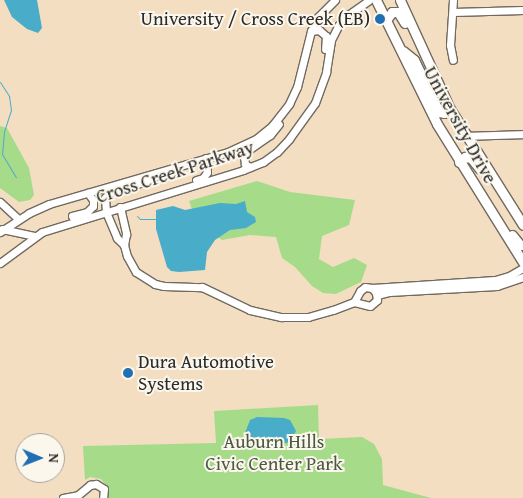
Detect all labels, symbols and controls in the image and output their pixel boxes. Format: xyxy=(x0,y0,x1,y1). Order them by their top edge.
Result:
place label: University / Cross Creek (EB) xyxy=(140,8,370,30)
marker: University / Cross Creek (EB) xyxy=(374,13,386,25)
street label: University Drive xyxy=(418,63,502,187)
street label: Cross Creek Parkway xyxy=(93,136,257,208)
place label: Dura Automotive Systems xyxy=(138,351,274,395)
marker: Dura Automotive Systems xyxy=(122,367,134,379)
park label: Auburn Hills Civic Center Park xyxy=(205,431,343,475)
north arrow xyxy=(15,433,65,483)
text: N xyxy=(44,453,64,463)

